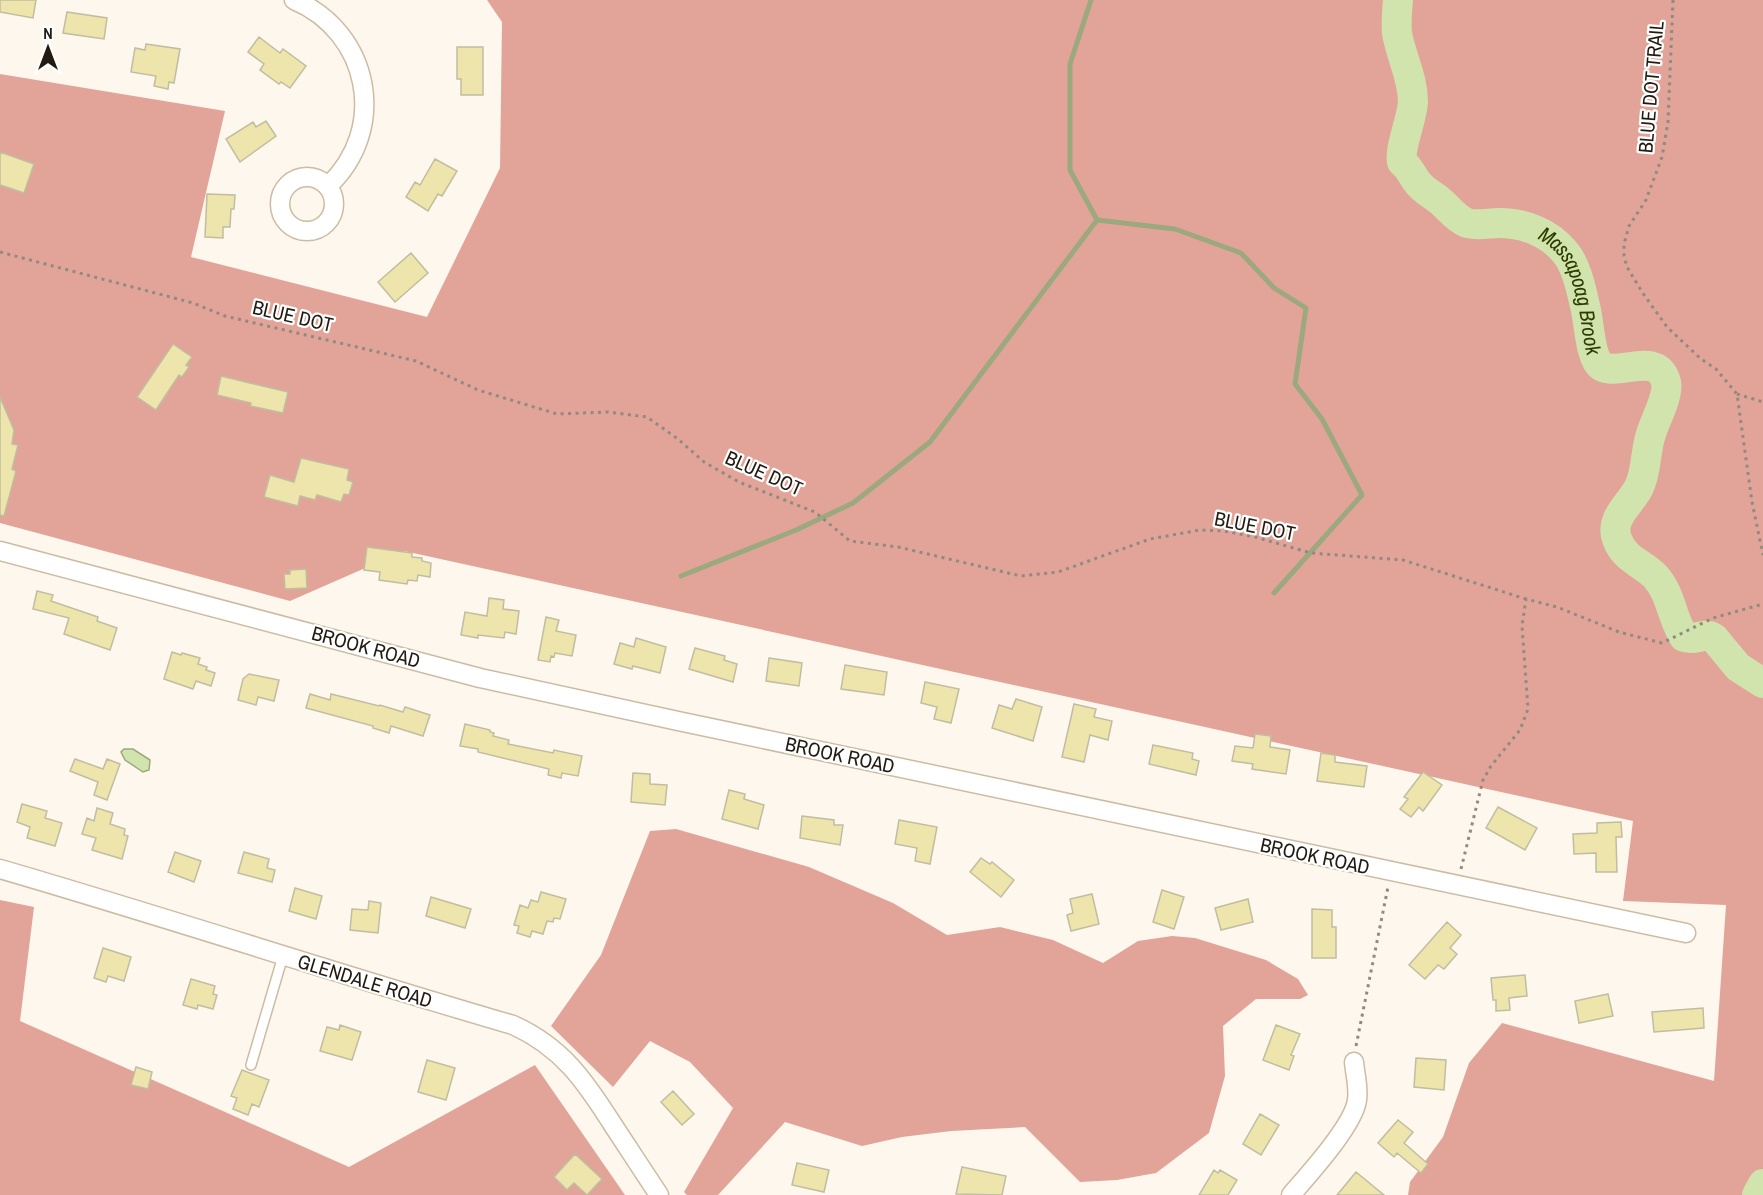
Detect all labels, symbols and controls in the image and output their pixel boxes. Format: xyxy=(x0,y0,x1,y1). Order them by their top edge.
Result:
north arrow xyxy=(18,18,78,78)
street label: BLUE DOT TRAIL xyxy=(1631,20,1670,154)
text: N xyxy=(43,22,53,44)
water label: Massapoag Brook xyxy=(1533,220,1609,360)
street label: BLUE DOT xyxy=(250,293,336,338)
street label: BLUE DOT xyxy=(721,444,807,502)
street label: BLUE DOT xyxy=(1212,504,1298,547)
street label: BROOK ROAD xyxy=(309,619,423,674)
street label: BROOK ROAD xyxy=(783,730,897,779)
street label: BROOK ROAD xyxy=(1258,831,1372,880)
street label: GLENDALE ROAD xyxy=(295,947,436,1014)

